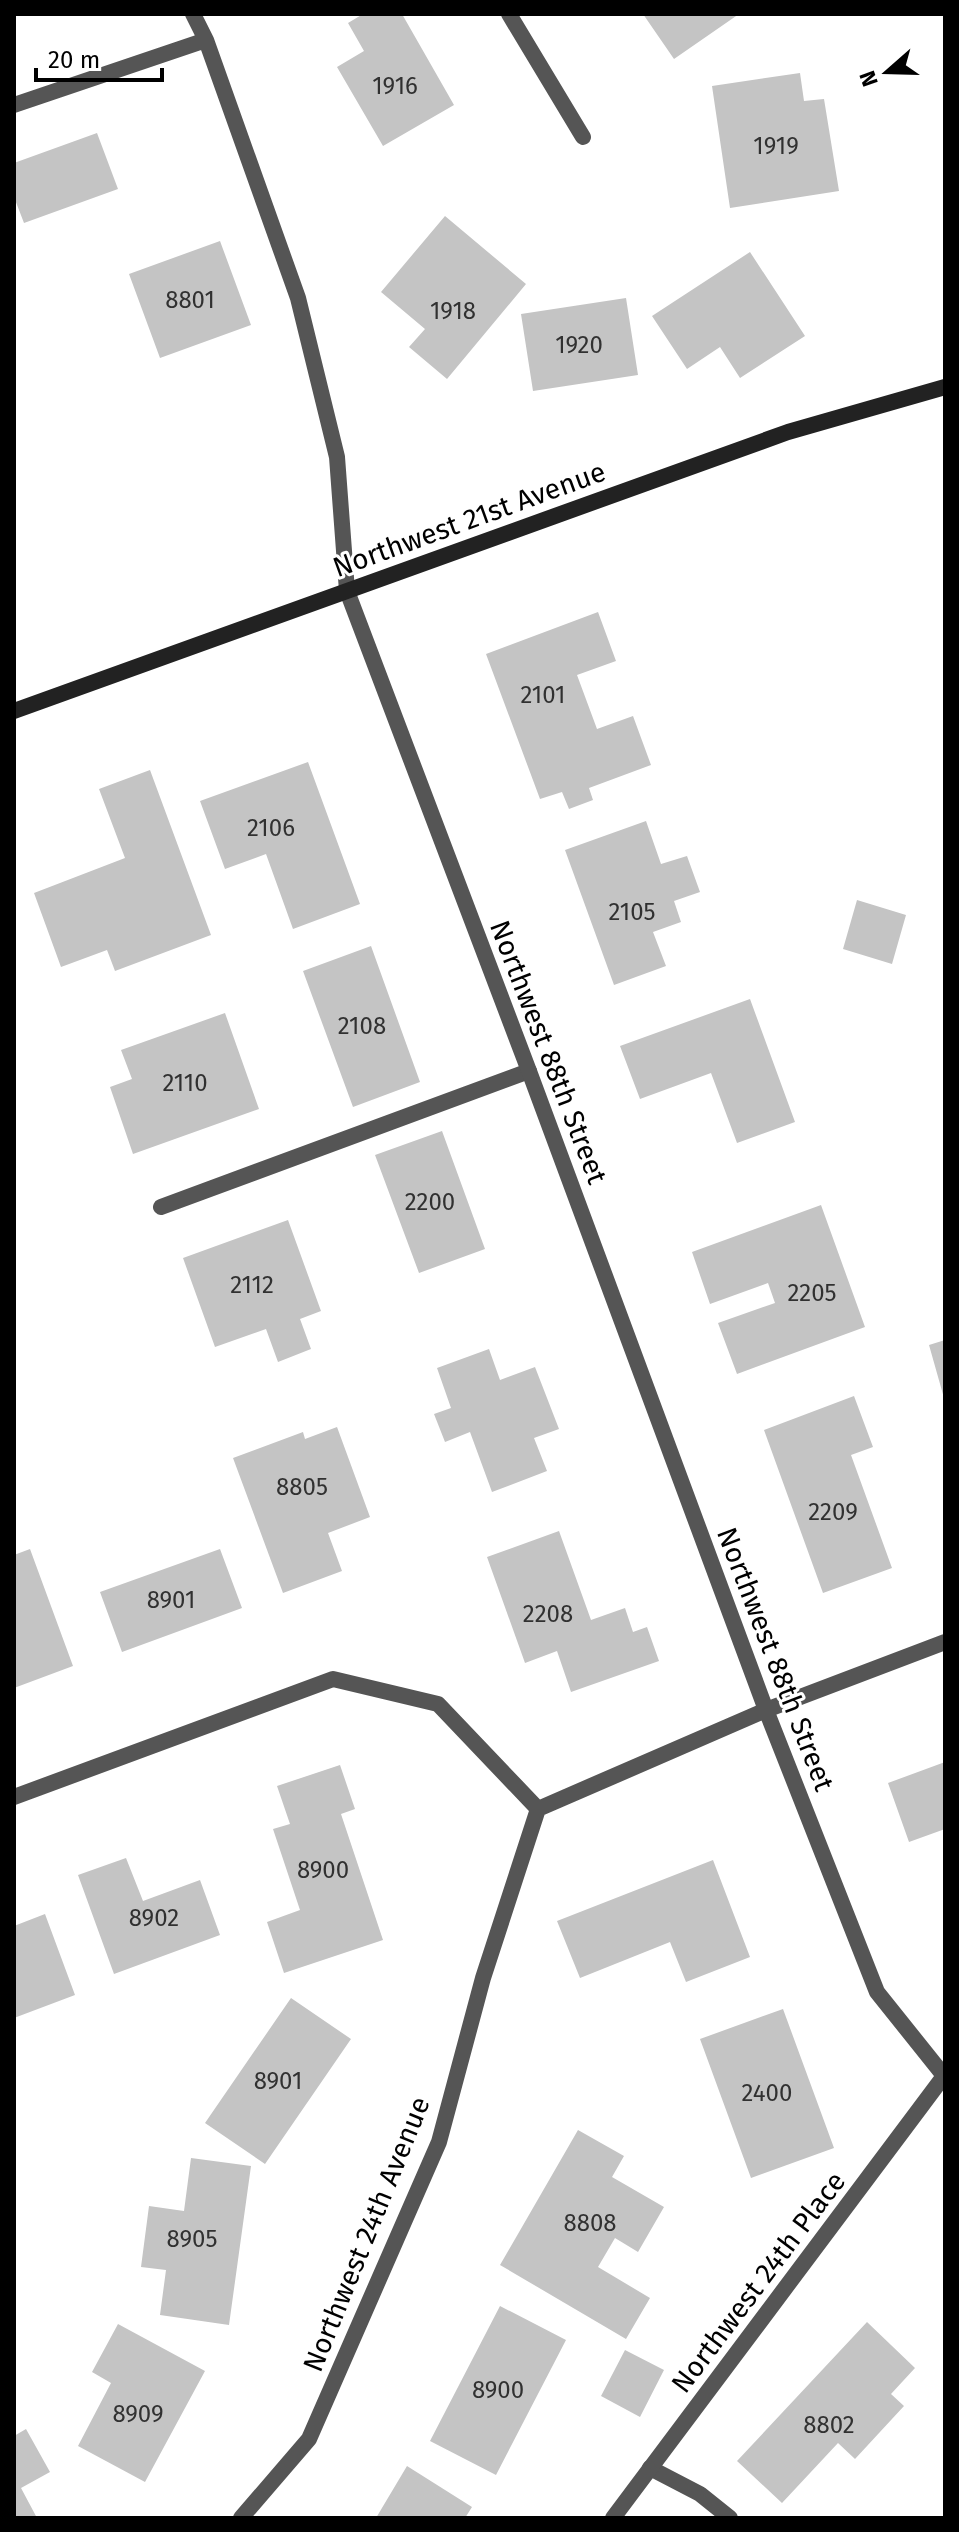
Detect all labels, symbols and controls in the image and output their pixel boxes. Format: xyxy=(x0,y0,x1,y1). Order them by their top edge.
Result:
scale bar xyxy=(36,32,162,82)
north arrow xyxy=(847,32,927,112)
text: 20 m xyxy=(48,46,100,74)
text: N xyxy=(853,67,884,90)
house number: 1916 xyxy=(372,72,418,100)
house number: 1919 xyxy=(753,132,799,160)
house number: 8801 xyxy=(165,286,215,314)
house number: 1918 xyxy=(430,297,476,325)
house number: 1920 xyxy=(555,331,603,359)
street label: Northwest 21st Avenue xyxy=(328,455,610,584)
house number: 2101 xyxy=(521,681,565,709)
house number: 2106 xyxy=(247,814,295,842)
house number: 2105 xyxy=(608,898,656,926)
street label: Northwest 88th Street xyxy=(483,916,614,1189)
house number: 2108 xyxy=(338,1012,386,1040)
house number: 2110 xyxy=(162,1069,208,1097)
house number: 2200 xyxy=(405,1188,455,1216)
house number: 2112 xyxy=(230,1271,274,1299)
house number: 2205 xyxy=(787,1279,837,1307)
house number: 8805 xyxy=(276,1473,328,1501)
house number: 2209 xyxy=(808,1498,858,1526)
street label: Northwest 88th Street xyxy=(710,1523,841,1796)
house number: 8901 xyxy=(147,1586,195,1614)
house number: 2208 xyxy=(523,1600,573,1628)
house number: 8900 xyxy=(297,1856,349,1884)
house number: 8902 xyxy=(129,1904,179,1932)
house number: 8901 xyxy=(254,2067,302,2095)
house number: 2400 xyxy=(742,2079,792,2107)
street label: Northwest 24th Avenue xyxy=(296,2092,437,2376)
street label: Northwest 24th Place xyxy=(665,2165,852,2399)
house number: 8808 xyxy=(563,2209,617,2237)
house number: 8905 xyxy=(167,2225,217,2253)
house number: 8900 xyxy=(472,2376,524,2404)
house number: 8909 xyxy=(112,2400,164,2428)
house number: 8802 xyxy=(803,2411,855,2439)

